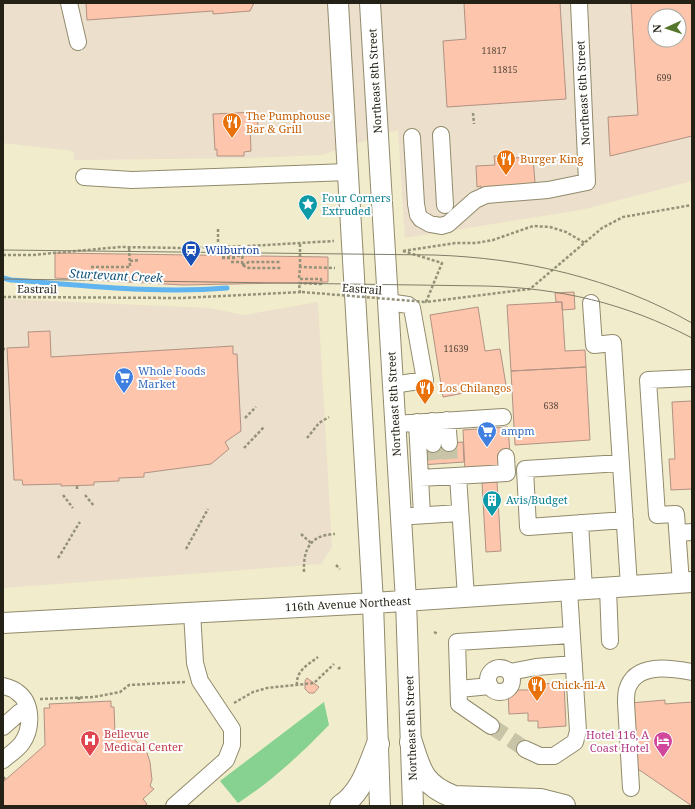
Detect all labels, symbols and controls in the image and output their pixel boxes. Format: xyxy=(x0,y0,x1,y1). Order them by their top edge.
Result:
north arrow xyxy=(647,8,687,48)
text: N xyxy=(649,23,664,33)
street label: Northeast 8th Street xyxy=(364,28,385,134)
street label: Northeast 6th Street xyxy=(572,40,593,146)
house number: 11817 xyxy=(481,44,507,57)
house number: 11815 xyxy=(492,63,518,76)
house number: 699 xyxy=(656,71,672,84)
place label: The Pumphouse Bar & Grill xyxy=(246,108,331,136)
restaurant icon: The Pumphouse Bar & Grill xyxy=(221,111,243,139)
restaurant icon: Burger King xyxy=(495,148,517,176)
place label: Burger King xyxy=(520,151,584,166)
place label: Four Corners Extruded xyxy=(322,190,391,218)
place icon: Four Corners Extruded xyxy=(297,193,319,221)
station icon: Wilburton xyxy=(180,239,202,267)
place label: Wilburton xyxy=(205,242,260,257)
water label: Sturtevant Creek xyxy=(69,265,164,287)
street label: Eastrail xyxy=(342,280,383,297)
street label: Eastrail xyxy=(17,281,58,296)
house number: 11639 xyxy=(443,342,469,355)
street label: Northeast 8th Street xyxy=(383,351,404,457)
place label: Whole Foods Market xyxy=(138,363,206,391)
supermarket icon: Whole Foods Market xyxy=(113,366,135,394)
restaurant icon: Los Chilangos xyxy=(414,377,436,405)
place label: Los Chilangos xyxy=(439,380,511,395)
house number: 638 xyxy=(543,399,559,412)
supermarket icon: ampm xyxy=(476,420,498,448)
place label: ampm xyxy=(501,423,535,438)
building icon: Avis/Budget xyxy=(481,489,503,517)
place label: Avis/Budget xyxy=(506,492,568,507)
street label: 116th Avenue Northeast xyxy=(285,593,411,614)
restaurant icon: Chick-fil-A xyxy=(526,674,548,702)
street label: Northeast 8th Street xyxy=(401,675,420,781)
place label: Chick-fil-A xyxy=(551,677,606,692)
place label: Bellevue Medical Center xyxy=(104,726,184,754)
place label: Hotel 116, A Coast Hotel xyxy=(586,727,650,755)
hospital icon: Bellevue Medical Center xyxy=(79,729,101,757)
hotel icon: Hotel 116, A Coast Hotel xyxy=(652,730,674,758)

